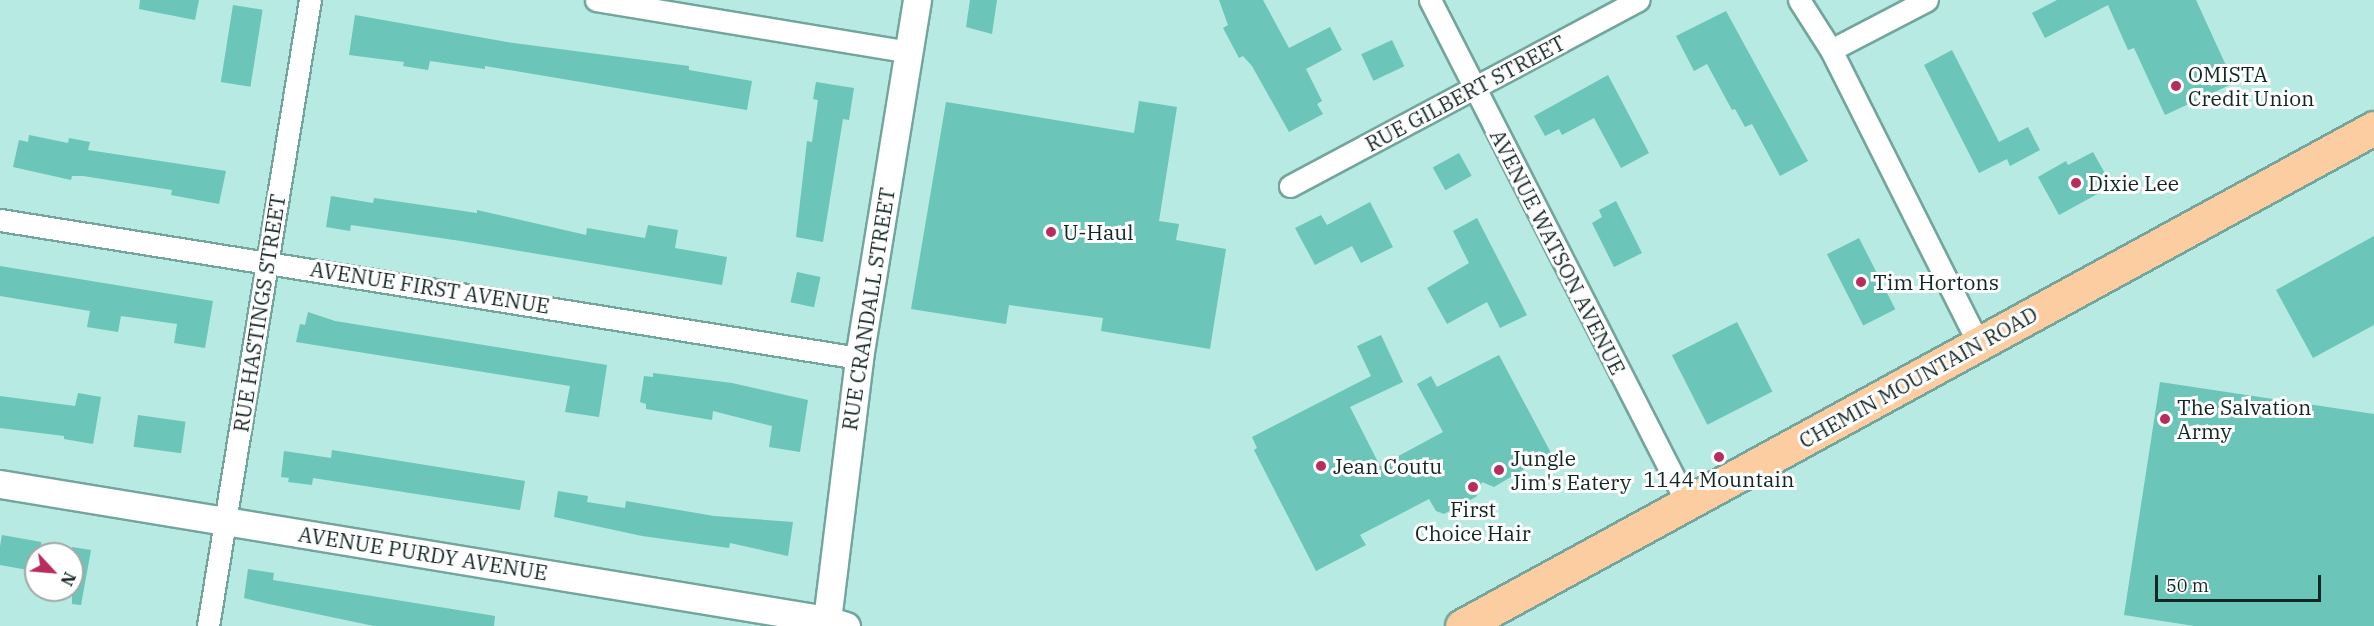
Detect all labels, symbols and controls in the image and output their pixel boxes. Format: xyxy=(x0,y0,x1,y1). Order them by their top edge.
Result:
street label: RUE GILBERT STREET xyxy=(1361,30,1569,156)
place label: OMISTA Credit Union xyxy=(2188,61,2314,111)
marker: OMISTA Credit Union xyxy=(2169,79,2183,93)
street label: AVENUE WATSON AVENUE xyxy=(1485,125,1631,379)
place label: Dixie Lee xyxy=(2088,170,2179,196)
marker: Dixie Lee xyxy=(2069,176,2083,190)
street label: RUE CRANDALL STREET xyxy=(836,186,900,432)
street label: RUE HASTINGS STREET xyxy=(228,192,290,434)
place label: U-Haul xyxy=(1063,219,1134,245)
marker: U-Haul xyxy=(1044,225,1058,239)
street label: AVENUE FIRST AVENUE xyxy=(309,256,551,318)
place label: Tim Hortons xyxy=(1873,269,1999,295)
marker: Tim Hortons xyxy=(1854,275,1868,289)
street label: CHEMIN MOUNTAIN ROAD xyxy=(1794,301,2042,453)
place label: The Salvation Army xyxy=(2177,394,2312,444)
marker: The Salvation Army xyxy=(2158,412,2172,426)
place label: Jungle Jim's Eatery xyxy=(1511,445,1631,495)
marker: 1144 Mountain xyxy=(1712,450,1726,464)
place label: Jean Coutu xyxy=(1333,453,1442,479)
marker: Jean Coutu xyxy=(1314,459,1328,473)
marker: Jungle Jim's Eatery xyxy=(1492,463,1506,477)
place label: 1144 Mountain xyxy=(1644,466,1794,492)
marker: First Choice Hair xyxy=(1466,480,1480,494)
place label: First Choice Hair xyxy=(1415,496,1531,546)
street label: AVENUE PURDY AVENUE xyxy=(297,521,549,585)
north arrow xyxy=(24,542,84,602)
scale bar xyxy=(2158,563,2324,601)
text: N xyxy=(57,569,80,589)
text: 50 m xyxy=(2166,574,2209,597)

